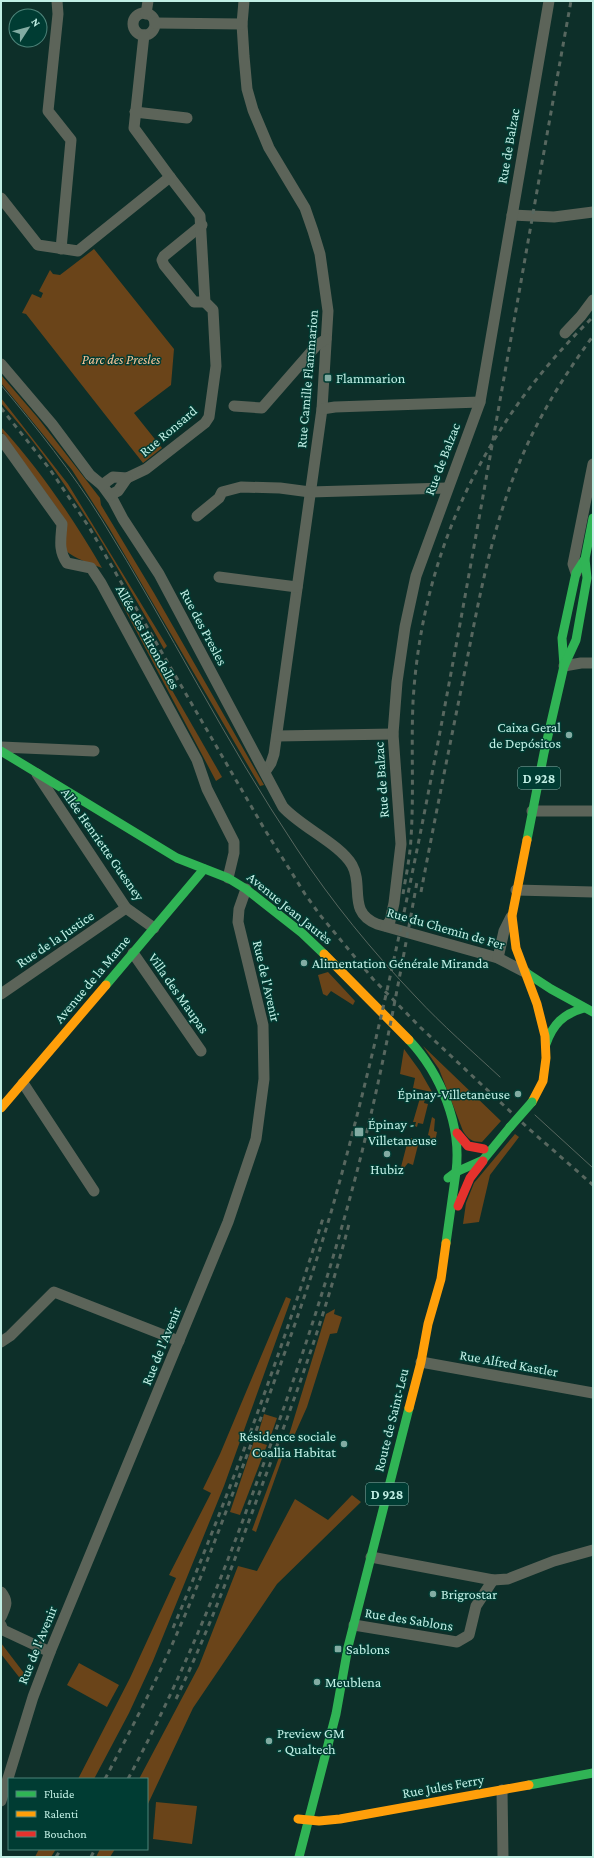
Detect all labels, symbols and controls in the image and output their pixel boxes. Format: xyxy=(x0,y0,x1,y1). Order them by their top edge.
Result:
north arrow xyxy=(8,8,48,48)
text: N xyxy=(29,16,43,29)
street label: Rue de Balzac xyxy=(494,107,523,185)
street label: Rue Camille Flammarion xyxy=(293,309,321,449)
park label: Parc des Presles xyxy=(82,351,161,367)
place label: Flammarion xyxy=(336,370,406,386)
marker: Flammarion xyxy=(323,373,333,383)
street label: Rue Ronsard xyxy=(136,402,200,460)
street label: Rue de Balzac xyxy=(421,420,463,497)
street label: Allée des Hirondelles xyxy=(113,582,183,692)
street label: Rue des Presles xyxy=(177,586,231,668)
place label: Caixa Geral de Depósitos xyxy=(489,719,561,751)
marker: Caixa Geral de Depósitos xyxy=(564,730,574,740)
street label: Rue de Balzac xyxy=(370,741,392,818)
road number: D 928 xyxy=(518,767,560,789)
street label: Allée Henriette Guesney xyxy=(58,785,148,904)
street label: Avenue Jean Jaurès xyxy=(244,869,336,947)
street label: Rue du Chemin de Fer xyxy=(385,903,507,953)
street label: Rue de la Justice xyxy=(13,907,97,971)
street label: Avenue de la Marne xyxy=(51,932,133,1026)
street label: Rue de l'Avenir xyxy=(250,939,284,1023)
street label: Villa des Maupas xyxy=(145,950,213,1036)
place label: Alimentation Générale Miranda xyxy=(312,955,489,971)
marker: Alimentation Générale Miranda xyxy=(299,958,309,968)
place label: Épinay-Villetaneuse xyxy=(398,1086,510,1102)
marker: Épinay-Villetaneuse xyxy=(513,1089,523,1099)
place label: Épinay - Villetaneuse xyxy=(368,1116,437,1148)
marker: Épinay - Villetaneuse xyxy=(353,1126,365,1138)
marker: Hubiz xyxy=(382,1149,392,1159)
place label: Hubiz xyxy=(370,1161,404,1177)
street label: Rue de l'Avenir xyxy=(138,1304,184,1387)
street label: Rue Alfred Kastler xyxy=(459,1346,560,1380)
street label: Route de Saint-Leu xyxy=(370,1366,412,1473)
place label: Résidence sociale Coallia Habitat xyxy=(239,1428,336,1460)
marker: Résidence sociale Coallia Habitat xyxy=(339,1439,349,1449)
road number: D 928 xyxy=(366,1483,408,1505)
place label: Brigrostar xyxy=(441,1586,497,1602)
marker: Brigrostar xyxy=(428,1589,438,1599)
street label: Rue de l'Avenir xyxy=(14,1603,60,1686)
street label: Rue des Sablons xyxy=(364,1604,454,1634)
place label: Sablons xyxy=(346,1641,390,1657)
marker: Sablons xyxy=(333,1644,343,1654)
place label: Meublena xyxy=(325,1674,382,1690)
marker: Meublena xyxy=(312,1677,322,1687)
place label: Preview GM - Qualtech xyxy=(277,1725,345,1757)
marker: Preview GM - Qualtech xyxy=(264,1736,274,1746)
street label: Rue Jules Ferry xyxy=(401,1771,486,1801)
legend xyxy=(8,1778,148,1850)
text: Fluide xyxy=(44,1787,74,1801)
text: Ralenti xyxy=(44,1807,78,1821)
text: Bouchon xyxy=(44,1827,87,1841)

